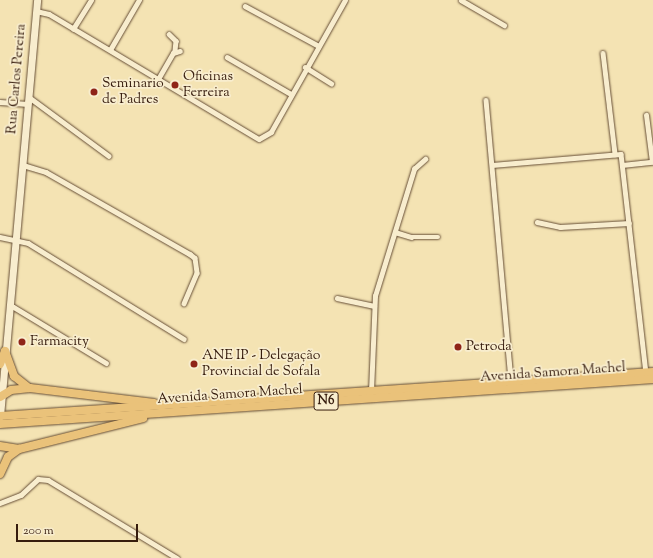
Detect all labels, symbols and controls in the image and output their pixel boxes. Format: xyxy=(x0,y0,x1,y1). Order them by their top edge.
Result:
street label: Rua Carlos Pereira xyxy=(4,23,30,135)
place label: Oficinas Ferreira xyxy=(183,69,233,102)
place label: Seminario de Padres xyxy=(102,76,164,108)
marker: Oficinas Ferreira xyxy=(170,80,180,90)
marker: Seminario de Padres xyxy=(89,87,99,97)
place label: Farmacity xyxy=(30,334,89,350)
marker: Farmacity xyxy=(17,337,27,347)
place label: Petroda xyxy=(466,339,512,355)
marker: Petroda xyxy=(453,342,463,352)
place label: ANE IP - Delegação Provincial de Sofala xyxy=(202,348,320,380)
marker: ANE IP - Delegação Provincial de Sofala xyxy=(189,359,199,369)
street label: Avenida Samora Machel xyxy=(480,360,626,386)
street label: Avenida Samora Machel xyxy=(157,382,303,408)
road number: N6 xyxy=(313,390,339,412)
scale bar xyxy=(18,516,140,542)
text: 200 m xyxy=(23,522,54,540)

